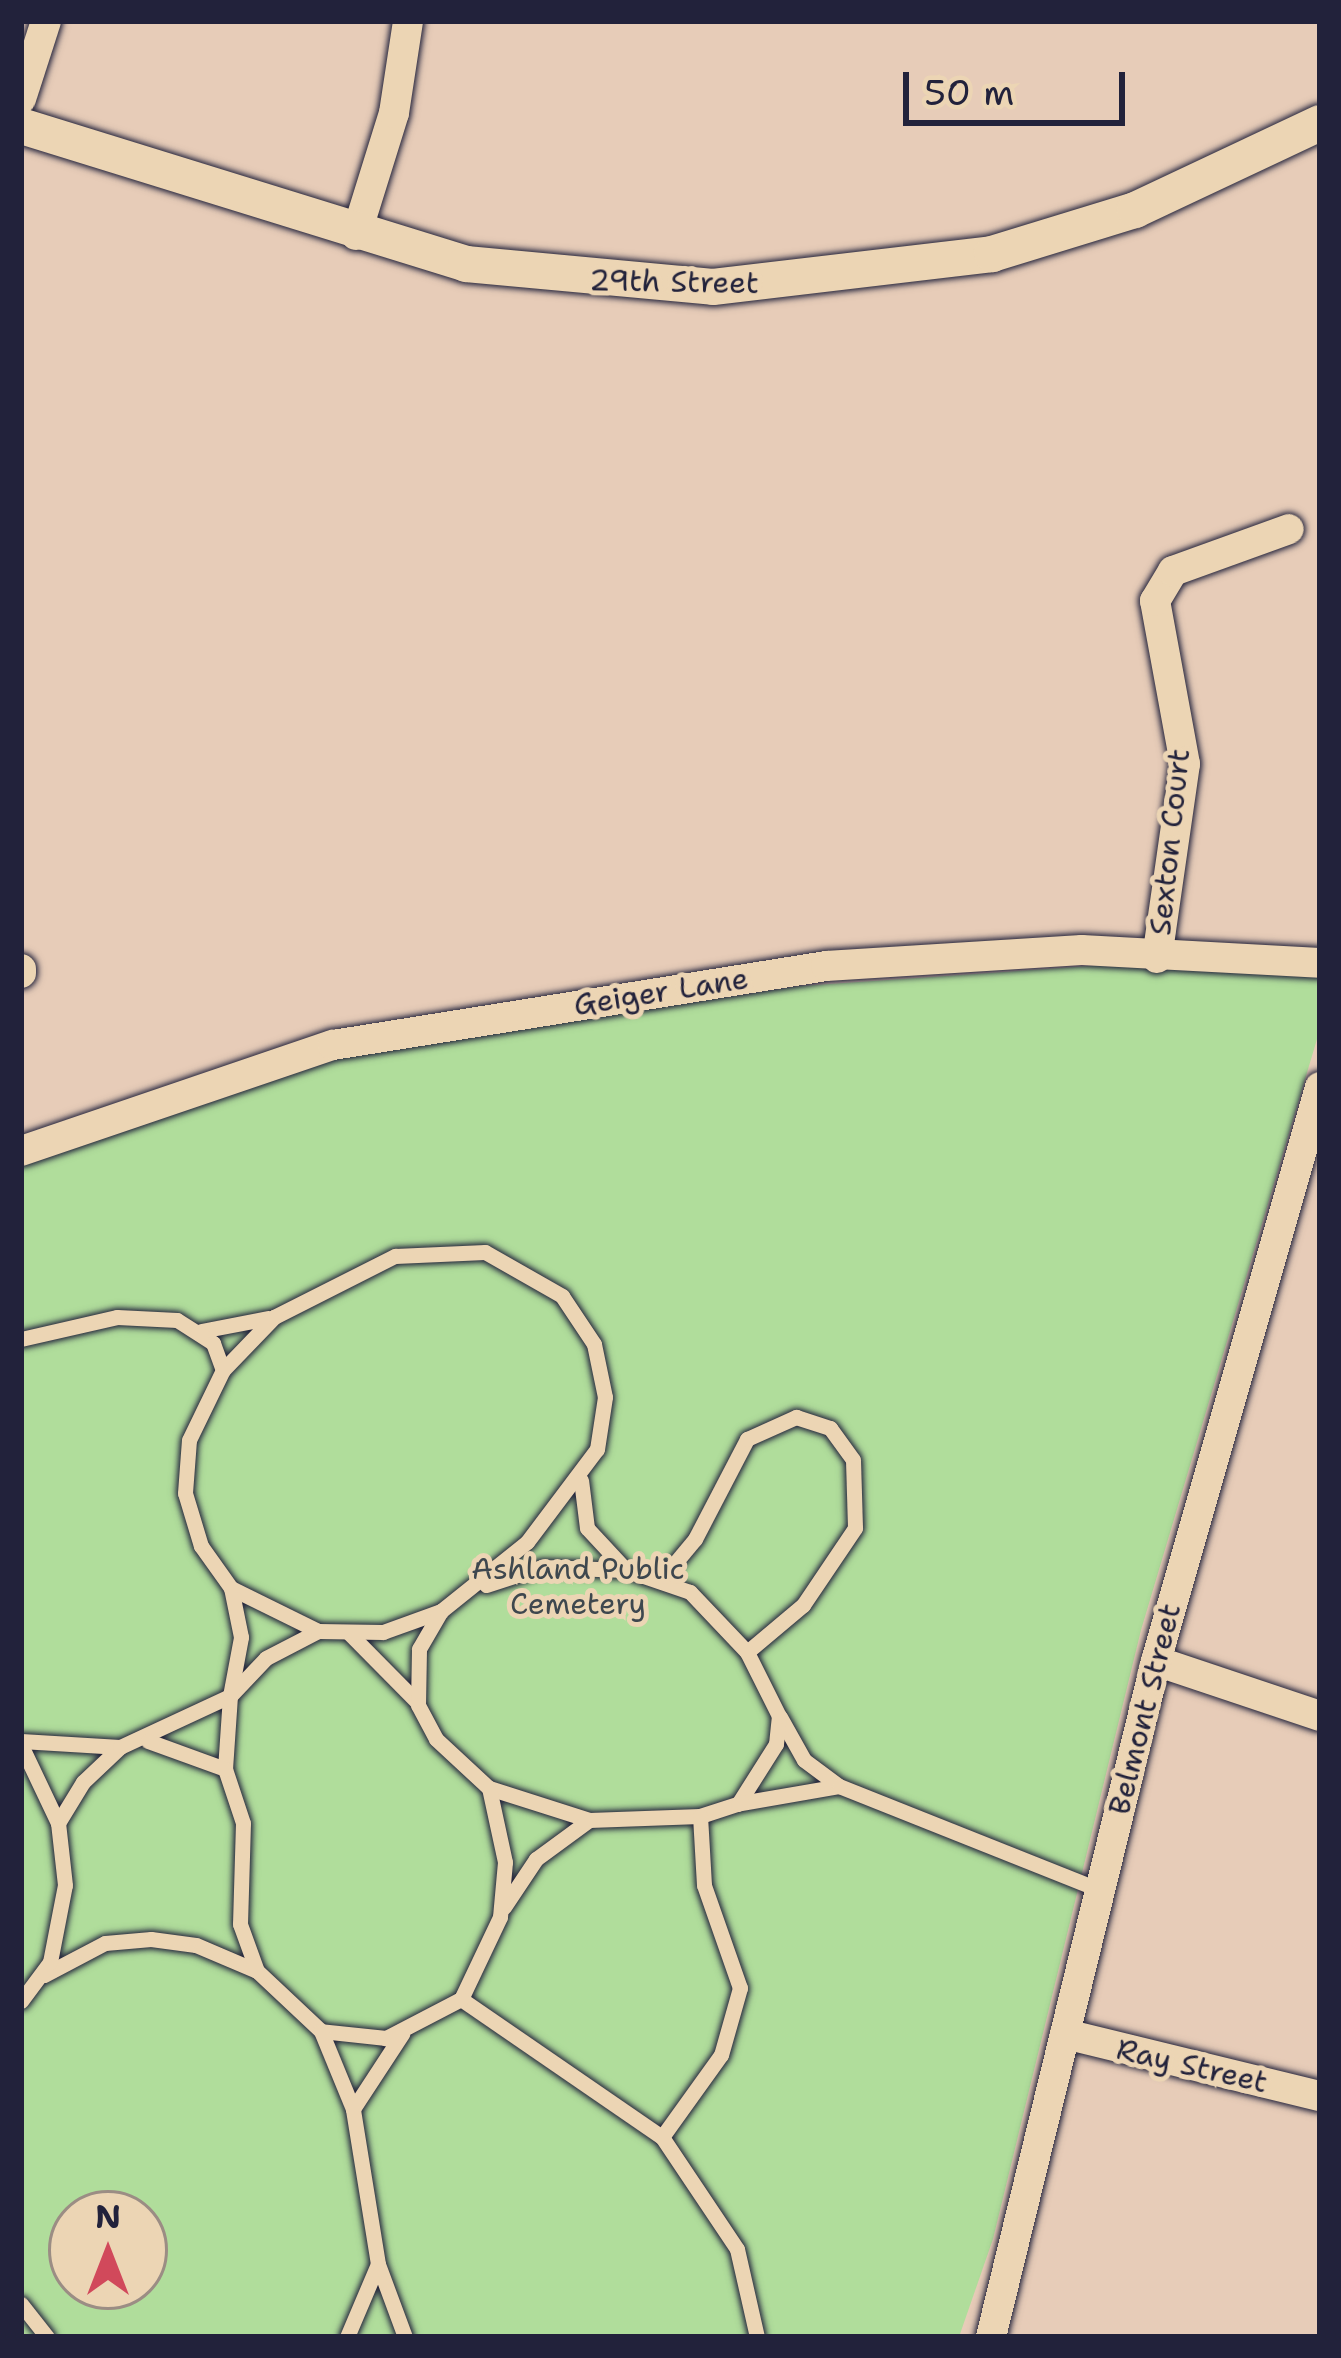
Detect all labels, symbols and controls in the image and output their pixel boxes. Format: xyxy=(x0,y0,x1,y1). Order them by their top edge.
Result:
scale bar xyxy=(909,48,1131,122)
text: 50 m xyxy=(924,68,1014,117)
street label: 29th Street xyxy=(589,263,759,301)
street label: Sexton Court xyxy=(1142,747,1198,937)
street label: Geiger Lane xyxy=(571,960,751,1024)
park label: Ashland Public Cemetery xyxy=(471,1551,685,1622)
street label: Belmont Street xyxy=(1101,1600,1189,1818)
street label: Ray Street xyxy=(1113,2031,1271,2101)
north arrow xyxy=(48,2190,168,2310)
text: N xyxy=(95,2194,121,2239)

